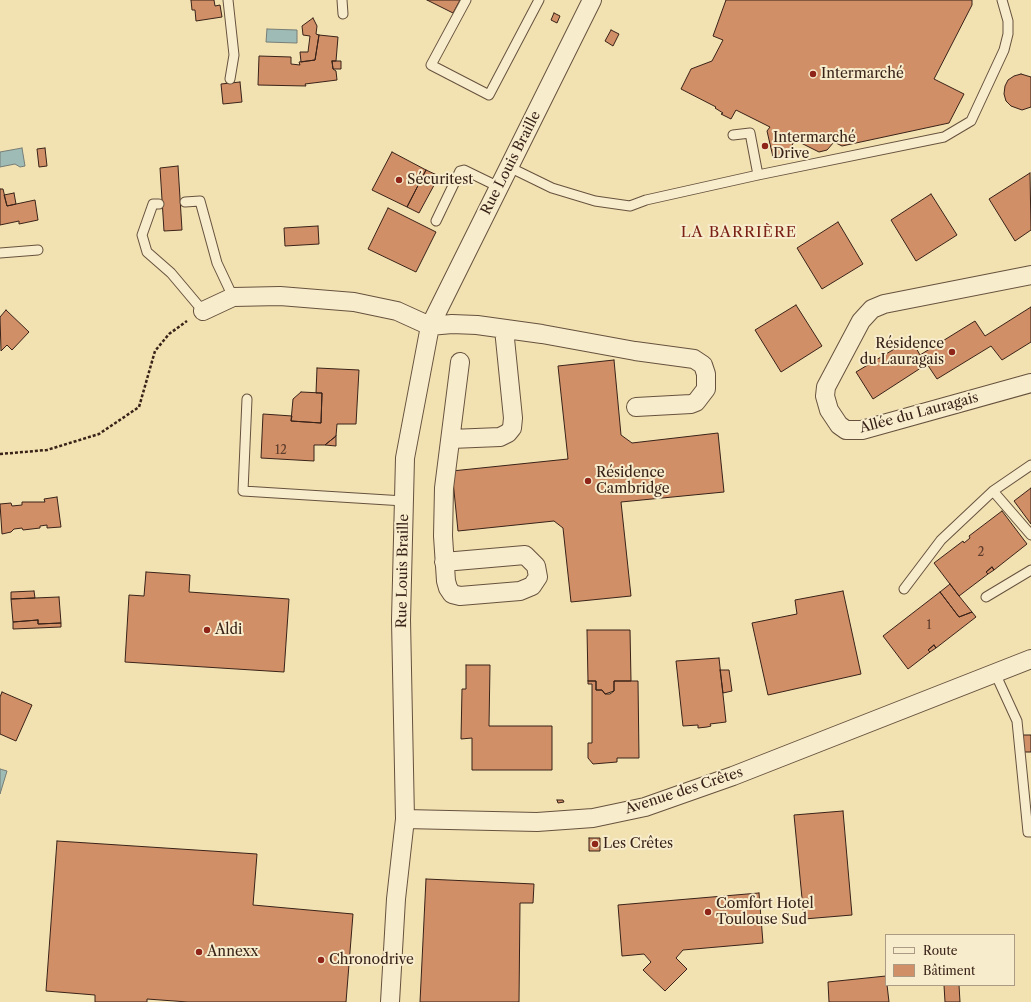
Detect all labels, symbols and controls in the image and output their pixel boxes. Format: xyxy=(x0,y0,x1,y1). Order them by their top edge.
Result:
place label: Intermarché xyxy=(821,66,904,82)
marker: Intermarché xyxy=(808,69,818,79)
street label: Rue Louis Braille xyxy=(478,108,544,218)
place label: Intermarché Drive xyxy=(773,130,856,162)
marker: Intermarché Drive xyxy=(760,141,770,151)
place label: Sécuritest xyxy=(407,172,473,188)
marker: Sécuritest xyxy=(394,175,404,185)
district label: LA BARRIÈRE xyxy=(681,224,797,242)
place label: Résidence du Lauragais xyxy=(860,336,944,368)
marker: Résidence du Lauragais xyxy=(947,347,957,357)
street label: Allée du Lauragais xyxy=(858,389,980,437)
house number: 12 xyxy=(275,444,287,458)
place label: Résidence Cambridge xyxy=(596,465,670,498)
marker: Résidence Cambridge xyxy=(583,476,593,486)
street label: Rue Louis Braille xyxy=(394,514,412,628)
house number: 2 xyxy=(978,546,984,560)
house number: 1 xyxy=(926,619,932,633)
place label: Aldi xyxy=(215,622,242,638)
marker: Aldi xyxy=(202,625,212,635)
street label: Avenue des Crêtes xyxy=(623,764,745,818)
place label: Les Crêtes xyxy=(603,836,673,852)
marker: Les Crêtes xyxy=(590,839,600,849)
place label: Comfort Hotel Toulouse Sud xyxy=(716,896,814,928)
marker: Comfort Hotel Toulouse Sud xyxy=(703,907,713,917)
legend xyxy=(885,934,1015,986)
text: Route xyxy=(923,943,957,958)
place label: Annexx xyxy=(207,944,258,960)
marker: Annexx xyxy=(194,947,204,957)
place label: Chronodrive xyxy=(329,952,414,968)
marker: Chronodrive xyxy=(316,955,326,965)
text: Bâtiment xyxy=(923,963,975,978)

